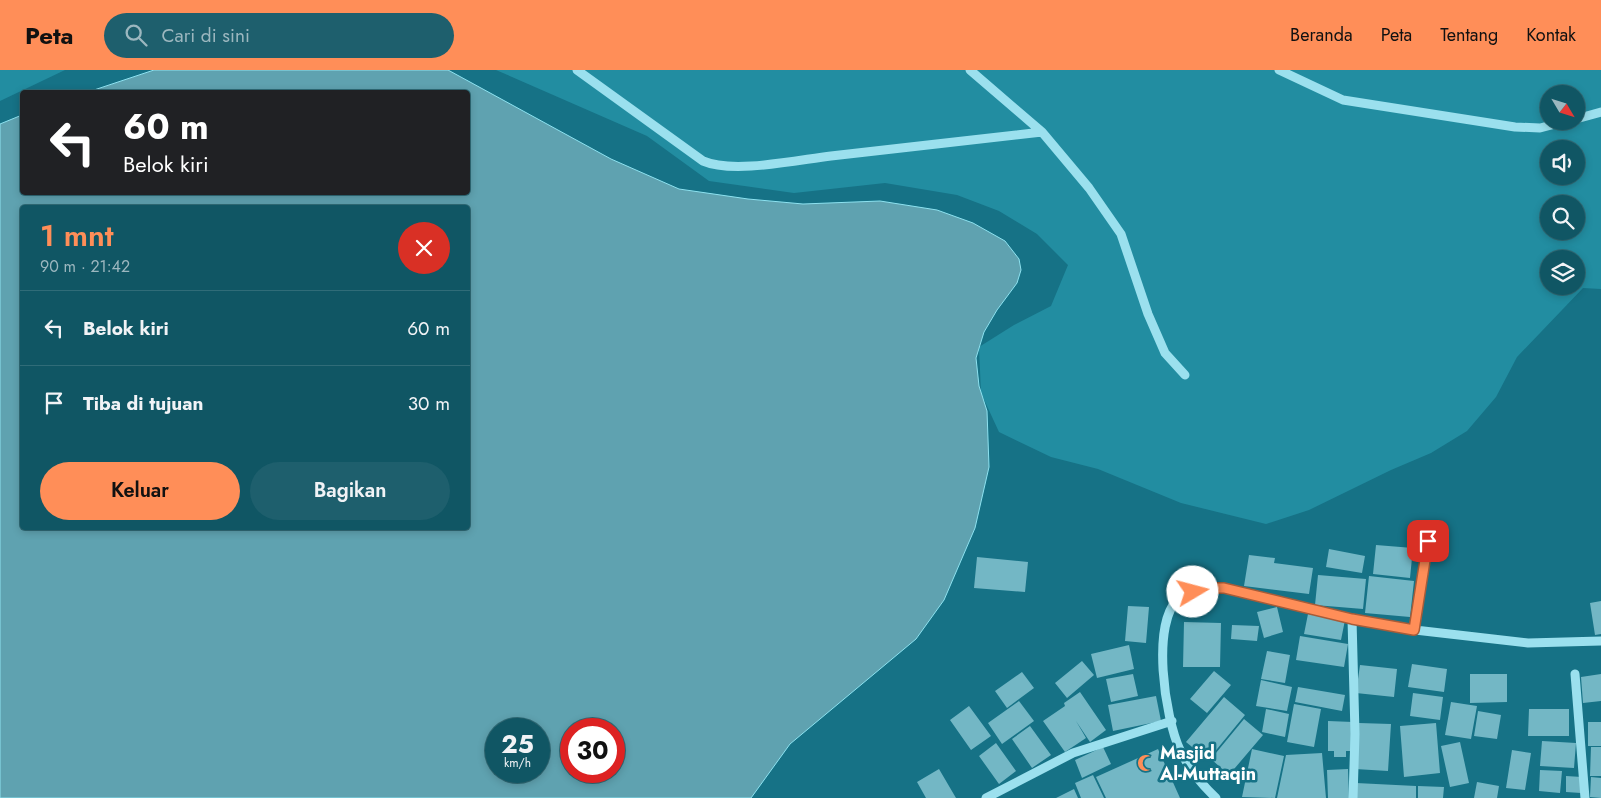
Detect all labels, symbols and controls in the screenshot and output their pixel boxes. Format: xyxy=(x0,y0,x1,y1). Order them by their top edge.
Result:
search box xyxy=(104,13,454,58)
text: Peta xyxy=(25,18,74,53)
icon: search xyxy=(122,21,150,49)
text: Cari di sini xyxy=(162,22,250,49)
text: Beranda xyxy=(1290,22,1353,48)
text: Peta xyxy=(1381,22,1412,48)
text: Tentang xyxy=(1440,22,1498,48)
text: Kontak xyxy=(1526,22,1576,48)
north arrow xyxy=(1540,85,1585,130)
map controls xyxy=(1540,85,1585,295)
text: 60 m xyxy=(123,102,209,152)
icon: left xyxy=(40,110,105,175)
button: sound xyxy=(1540,140,1585,185)
text: Belok kiri xyxy=(123,148,209,180)
button: search xyxy=(1540,195,1585,240)
text: 1 mnt xyxy=(40,214,114,257)
button: close xyxy=(398,222,450,274)
button: layers xyxy=(1540,250,1585,295)
text: 90 m · 21:42 xyxy=(40,255,130,278)
icon: left xyxy=(40,314,68,342)
text: Belok kiri xyxy=(83,315,169,342)
text: 60 m xyxy=(407,315,450,342)
icon: arrive xyxy=(40,389,68,417)
text: Tiba di tujuan xyxy=(83,390,203,417)
text: 30 m xyxy=(408,390,450,417)
button: Keluar xyxy=(40,462,240,520)
button: Bagikan xyxy=(250,462,450,520)
pin xyxy=(1407,520,1449,562)
icon: arrive xyxy=(1414,527,1442,555)
position arrow xyxy=(1166,565,1218,617)
speed limit sign: 30 xyxy=(560,718,625,783)
text: 25 xyxy=(501,726,534,762)
place label: Masjid Al-Muttaqin xyxy=(1159,740,1256,787)
mosque icon: Masjid Al-Muttaqin xyxy=(1136,753,1156,773)
text: km/h xyxy=(504,754,531,772)

